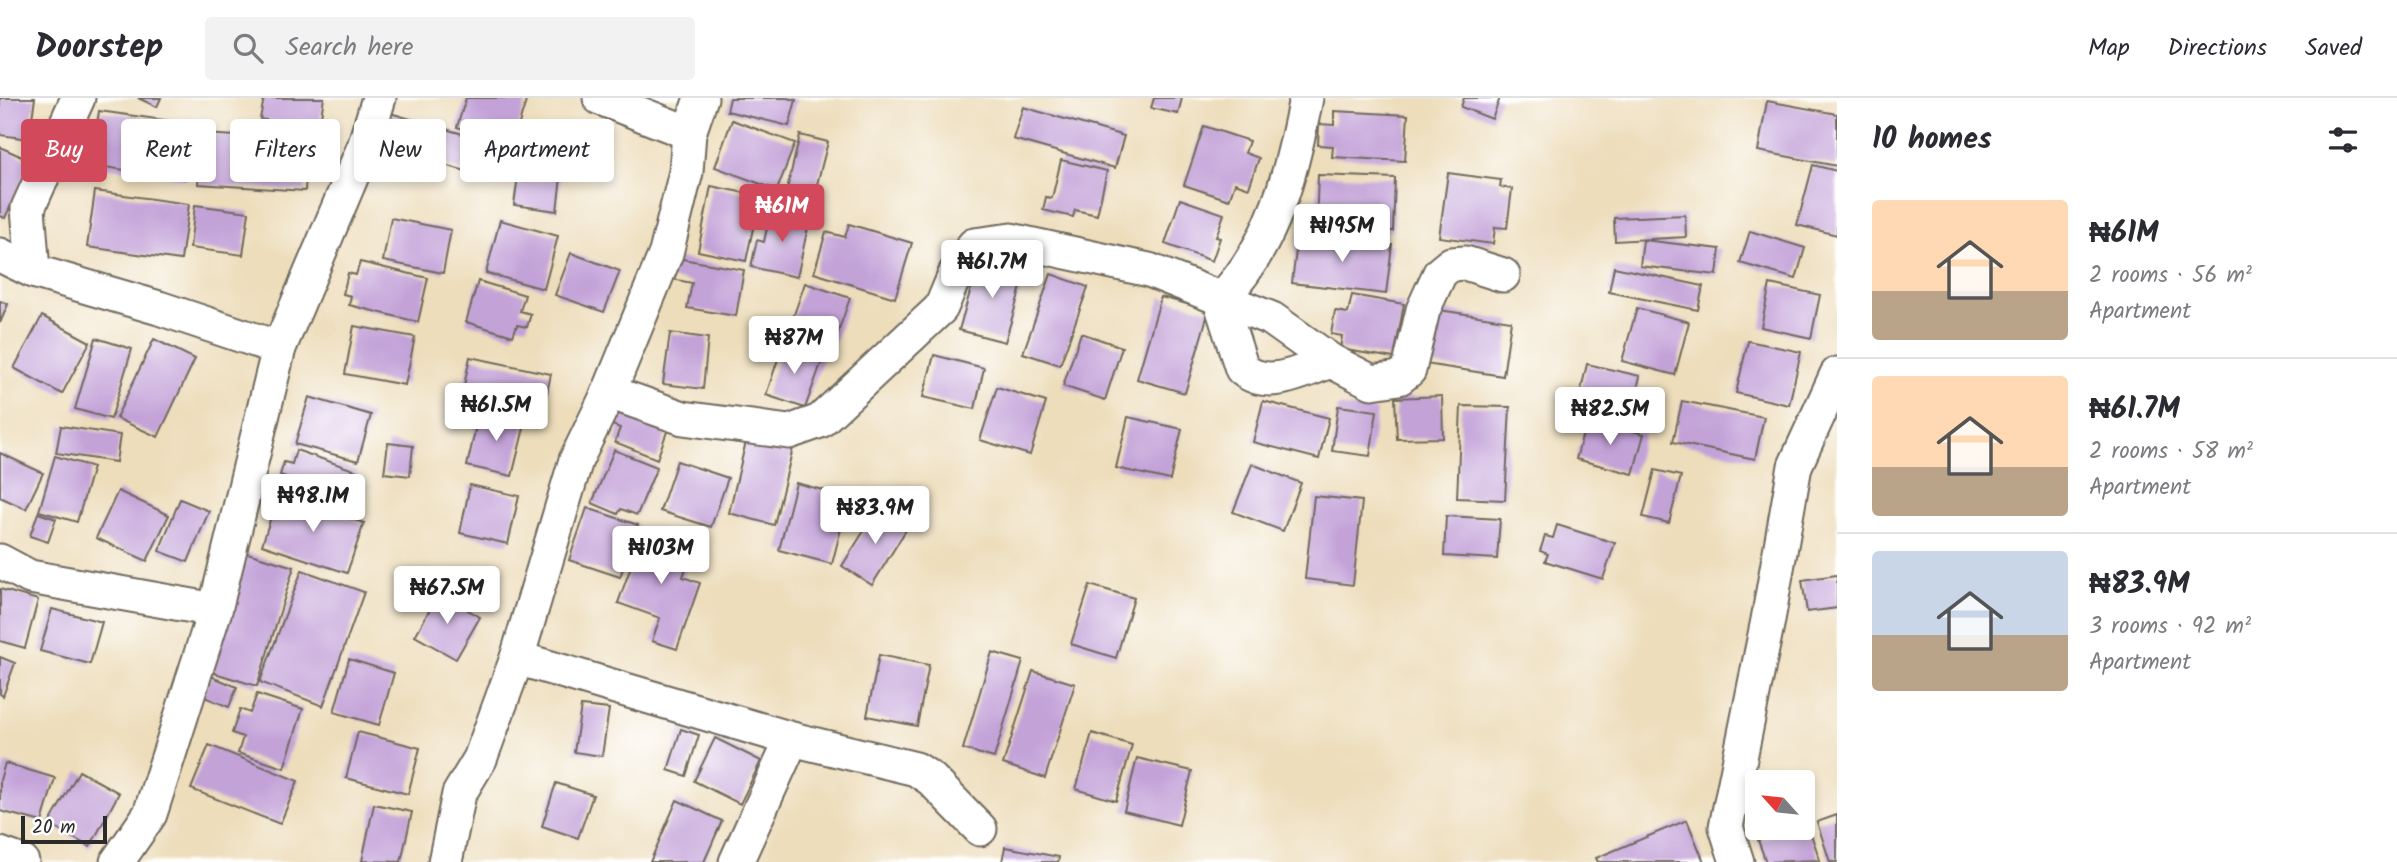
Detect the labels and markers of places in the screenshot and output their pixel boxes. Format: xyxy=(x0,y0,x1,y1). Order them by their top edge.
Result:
pin: ₦61M xyxy=(741,184,823,244)
pin: ₦195M xyxy=(1293,204,1391,264)
pin: ₦61.7M xyxy=(935,240,1049,300)
pin: ₦87M xyxy=(753,316,835,376)
pin: ₦61.5M xyxy=(439,384,553,443)
pin: ₦82.5M xyxy=(1553,388,1667,447)
pin: ₦98.1M xyxy=(256,474,370,534)
pin: ₦83.9M xyxy=(818,486,932,546)
pin: ₦103M xyxy=(612,526,710,586)
pin: ₦67.5M xyxy=(390,566,504,626)

